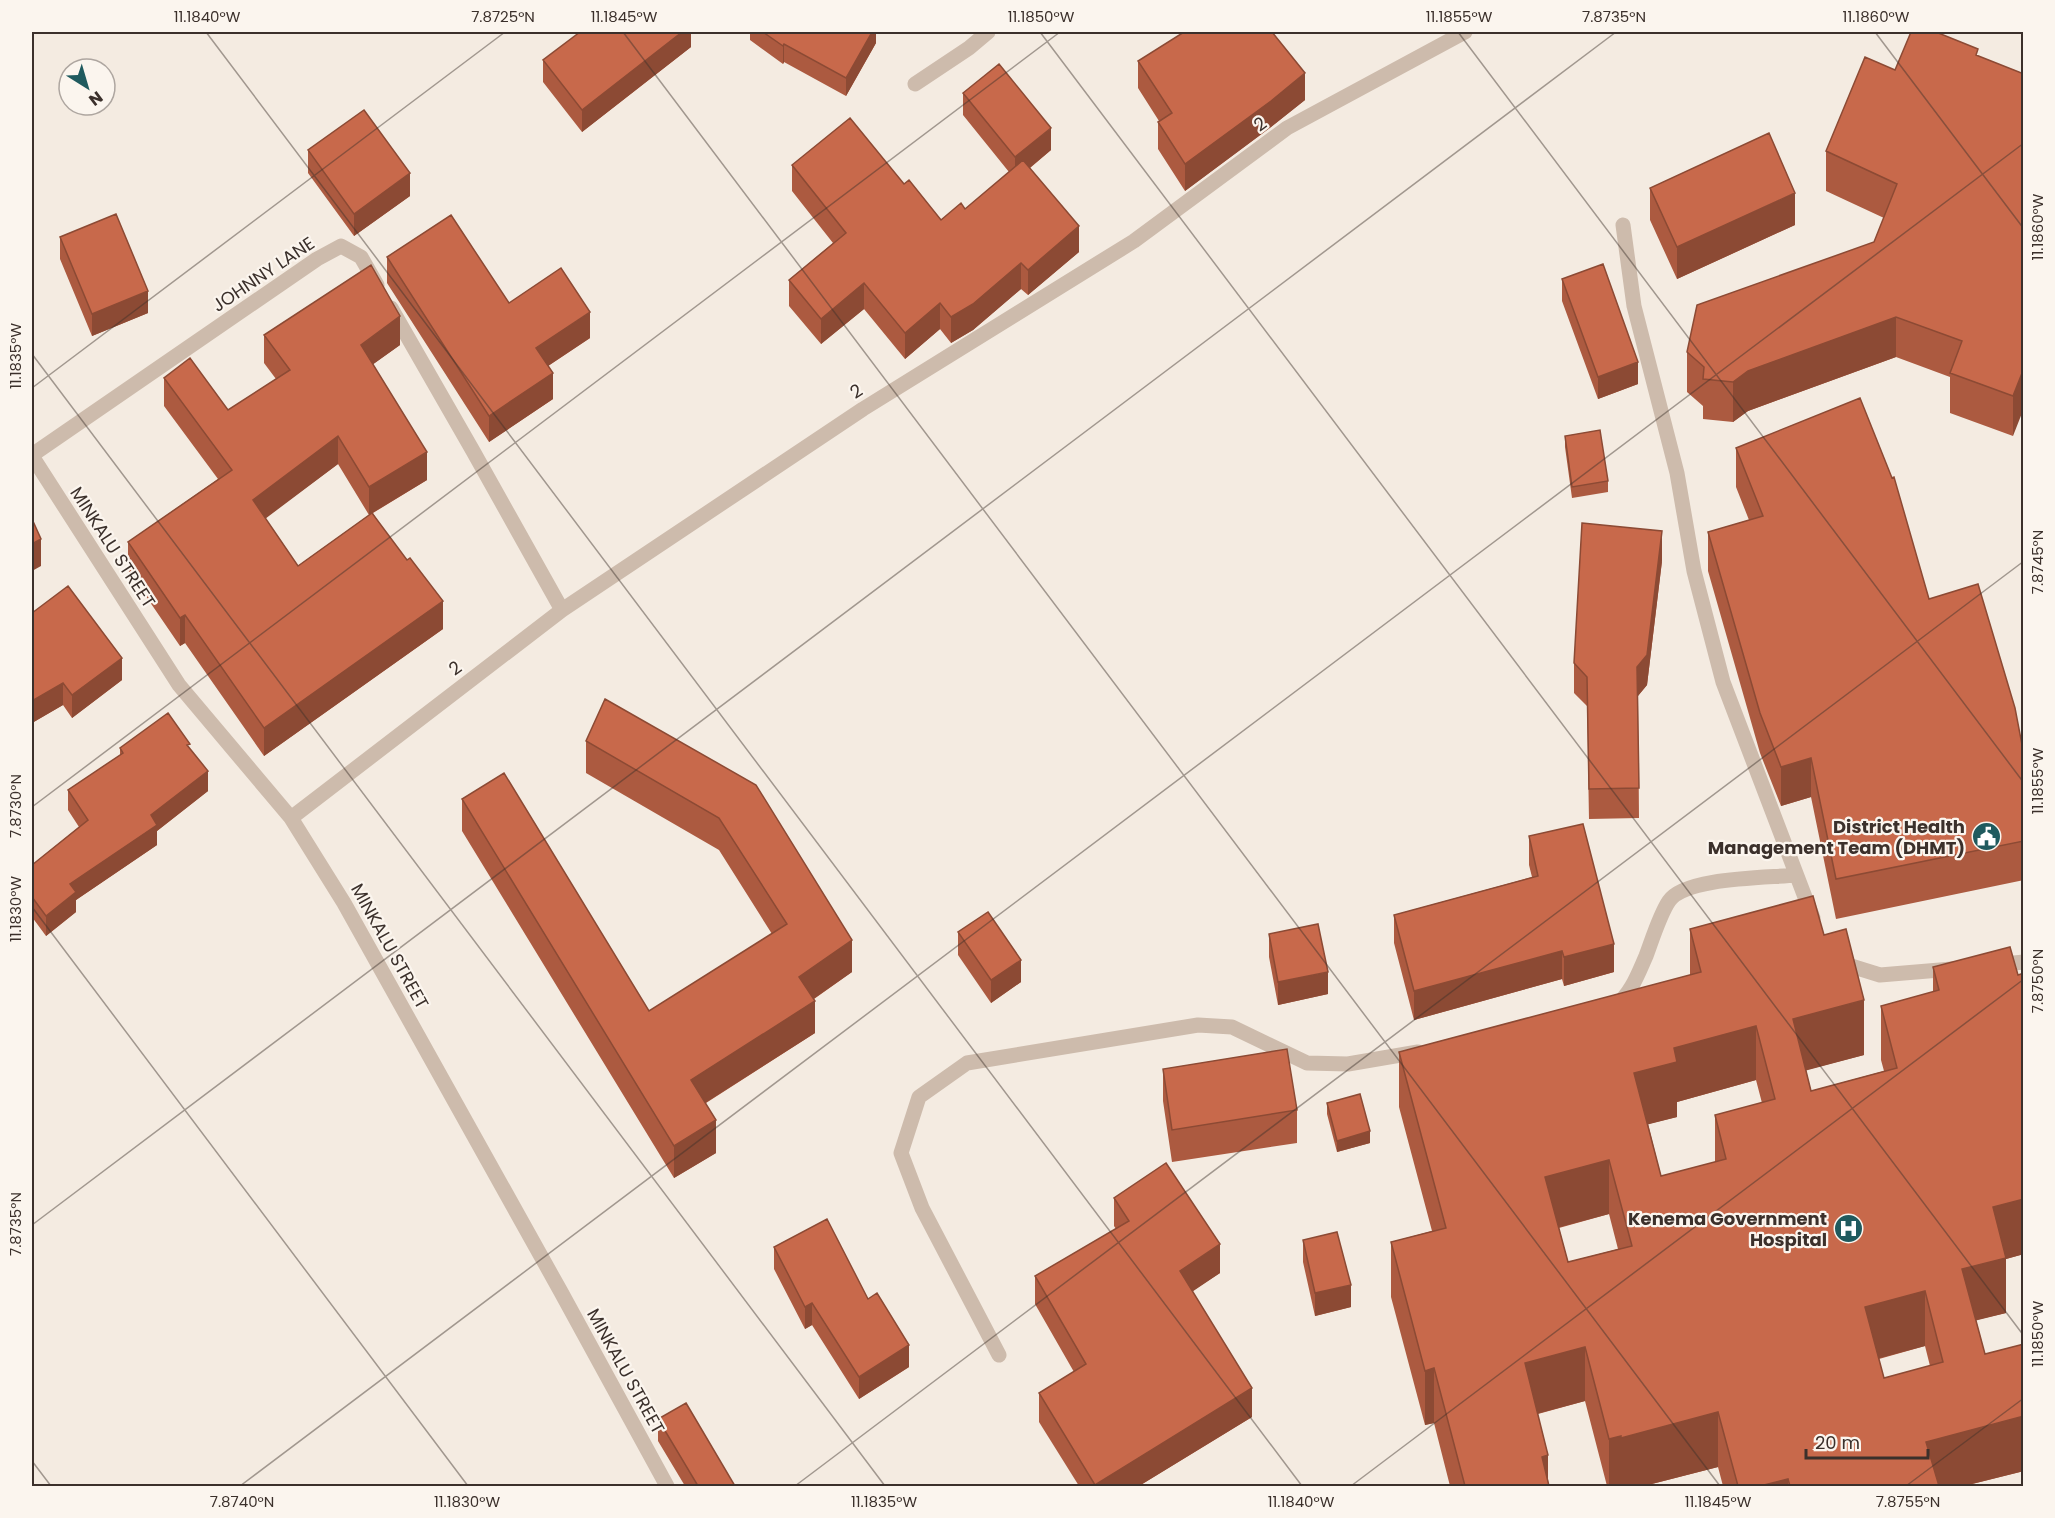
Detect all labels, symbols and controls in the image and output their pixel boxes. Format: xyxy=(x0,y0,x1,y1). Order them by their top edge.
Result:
text: 11.1840°W xyxy=(174,6,241,27)
text: 7.8725°N xyxy=(471,6,535,27)
text: 11.1845°W xyxy=(591,6,658,27)
text: 11.1850°W xyxy=(1008,6,1075,27)
text: 11.1855°W xyxy=(1426,6,1493,27)
text: 7.8735°N xyxy=(1582,6,1646,27)
text: 11.1860°W xyxy=(1843,6,1910,27)
north arrow xyxy=(57,57,117,117)
text: N xyxy=(84,86,107,111)
street label: 2 xyxy=(1248,111,1272,137)
text: 11.1860°W xyxy=(2027,193,2048,260)
street label: JOHNNY LANE xyxy=(207,230,319,318)
text: 11.1835°W xyxy=(5,323,26,389)
street label: 2 xyxy=(845,378,867,404)
street label: MINKALU STREET xyxy=(64,482,162,613)
text: 7.8745°N xyxy=(2027,530,2048,594)
street label: 2 xyxy=(443,655,467,681)
text: 11.1855°W xyxy=(2027,747,2048,814)
text: 7.8730°N xyxy=(5,774,26,838)
place label: District Health Management Team (DHMT) xyxy=(1708,814,1965,860)
public building icon: District Health Management Team (DHMT) xyxy=(1970,820,2002,852)
text: 11.1830°W xyxy=(5,876,26,942)
street label: MINKALU STREET xyxy=(345,879,435,1013)
text: 7.8750°N xyxy=(2027,949,2048,1013)
text: 7.8735°N xyxy=(5,1192,26,1256)
place label: Kenema Government Hospital xyxy=(1628,1206,1827,1252)
hospital icon: Kenema Government Hospital xyxy=(1832,1212,1864,1244)
text: 11.1850°W xyxy=(2027,1300,2048,1367)
street label: MINKALU STREET xyxy=(581,1304,671,1438)
scale bar xyxy=(1806,1422,1928,1460)
text: 20 m xyxy=(1815,1430,1860,1455)
text: 7.8740°N xyxy=(210,1491,274,1512)
text: 11.1830°W xyxy=(434,1491,500,1512)
text: 11.1835°W xyxy=(851,1491,917,1512)
text: 11.1840°W xyxy=(1268,1491,1335,1512)
text: 11.1845°W xyxy=(1685,1491,1752,1512)
text: 7.8755°N xyxy=(1876,1491,1940,1512)

